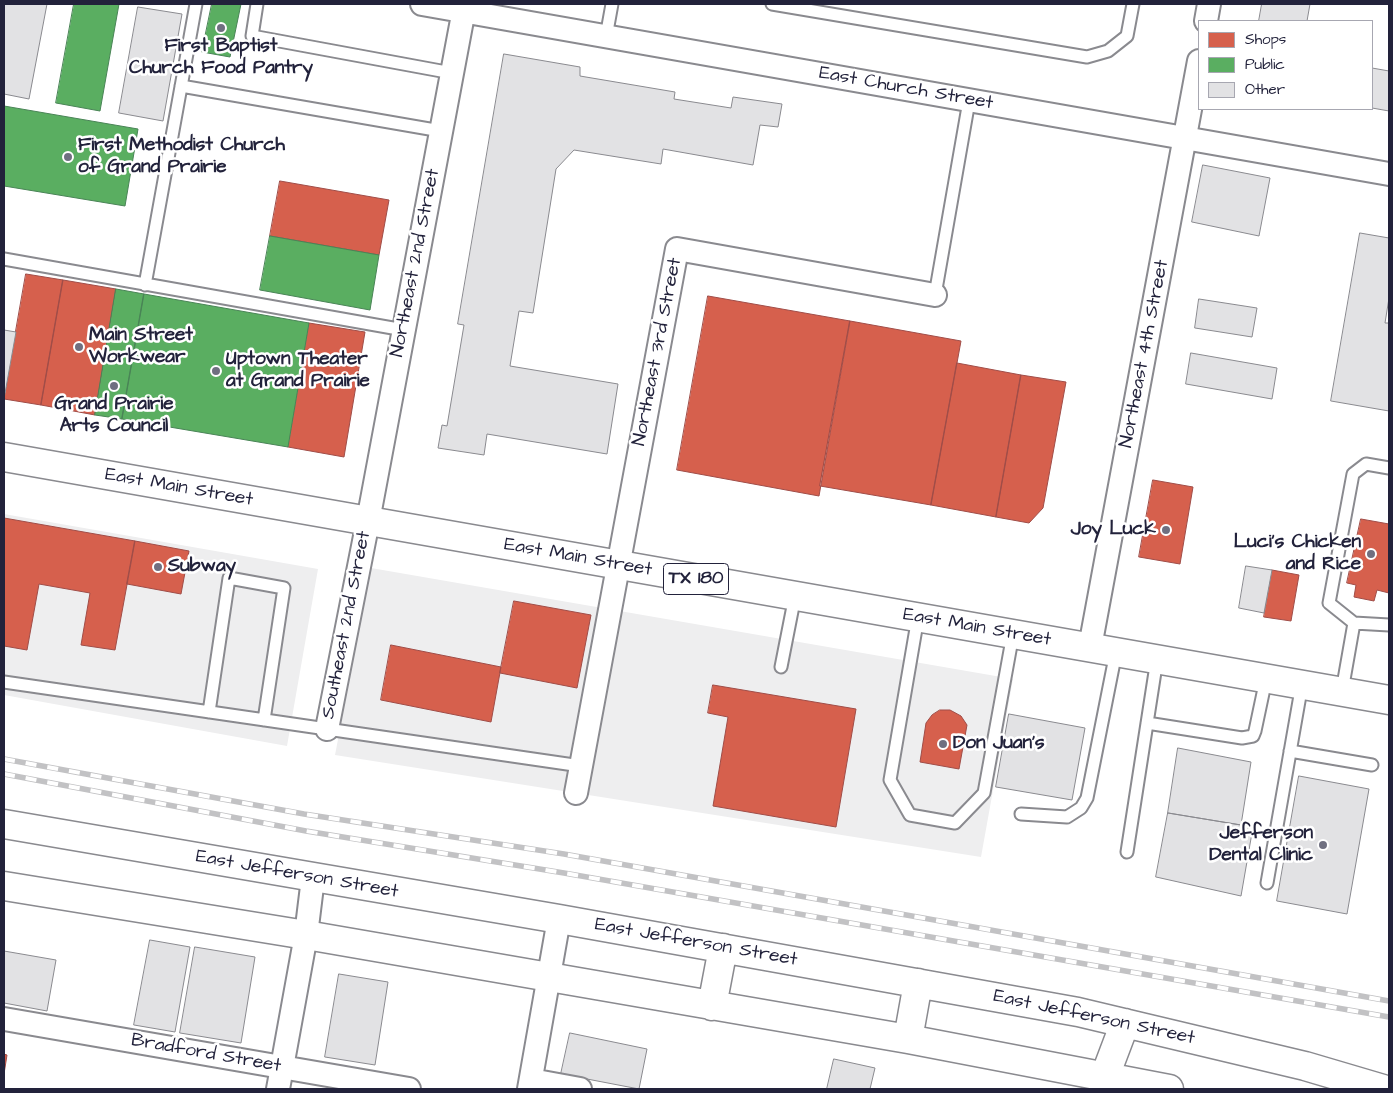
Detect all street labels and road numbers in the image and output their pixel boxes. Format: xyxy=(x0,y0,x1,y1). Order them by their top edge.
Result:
street label: East Church Street xyxy=(817,62,995,116)
street label: Northeast 2nd Street xyxy=(387,167,445,359)
street label: Northeast 3rd Street xyxy=(629,256,687,448)
street label: Northeast 4th Street xyxy=(1116,258,1174,450)
street label: East Main Street xyxy=(103,464,255,512)
street label: Southeast 2nd Street xyxy=(318,529,376,721)
street label: East Main Street xyxy=(502,534,654,582)
road number: TX 180 xyxy=(664,564,728,594)
street label: East Main Street xyxy=(901,604,1053,652)
street label: East Jefferson Street xyxy=(194,846,400,904)
street label: East Jefferson Street xyxy=(593,914,799,972)
street label: East Jefferson Street xyxy=(991,986,1197,1050)
street label: Bradford Street xyxy=(129,1030,283,1078)

